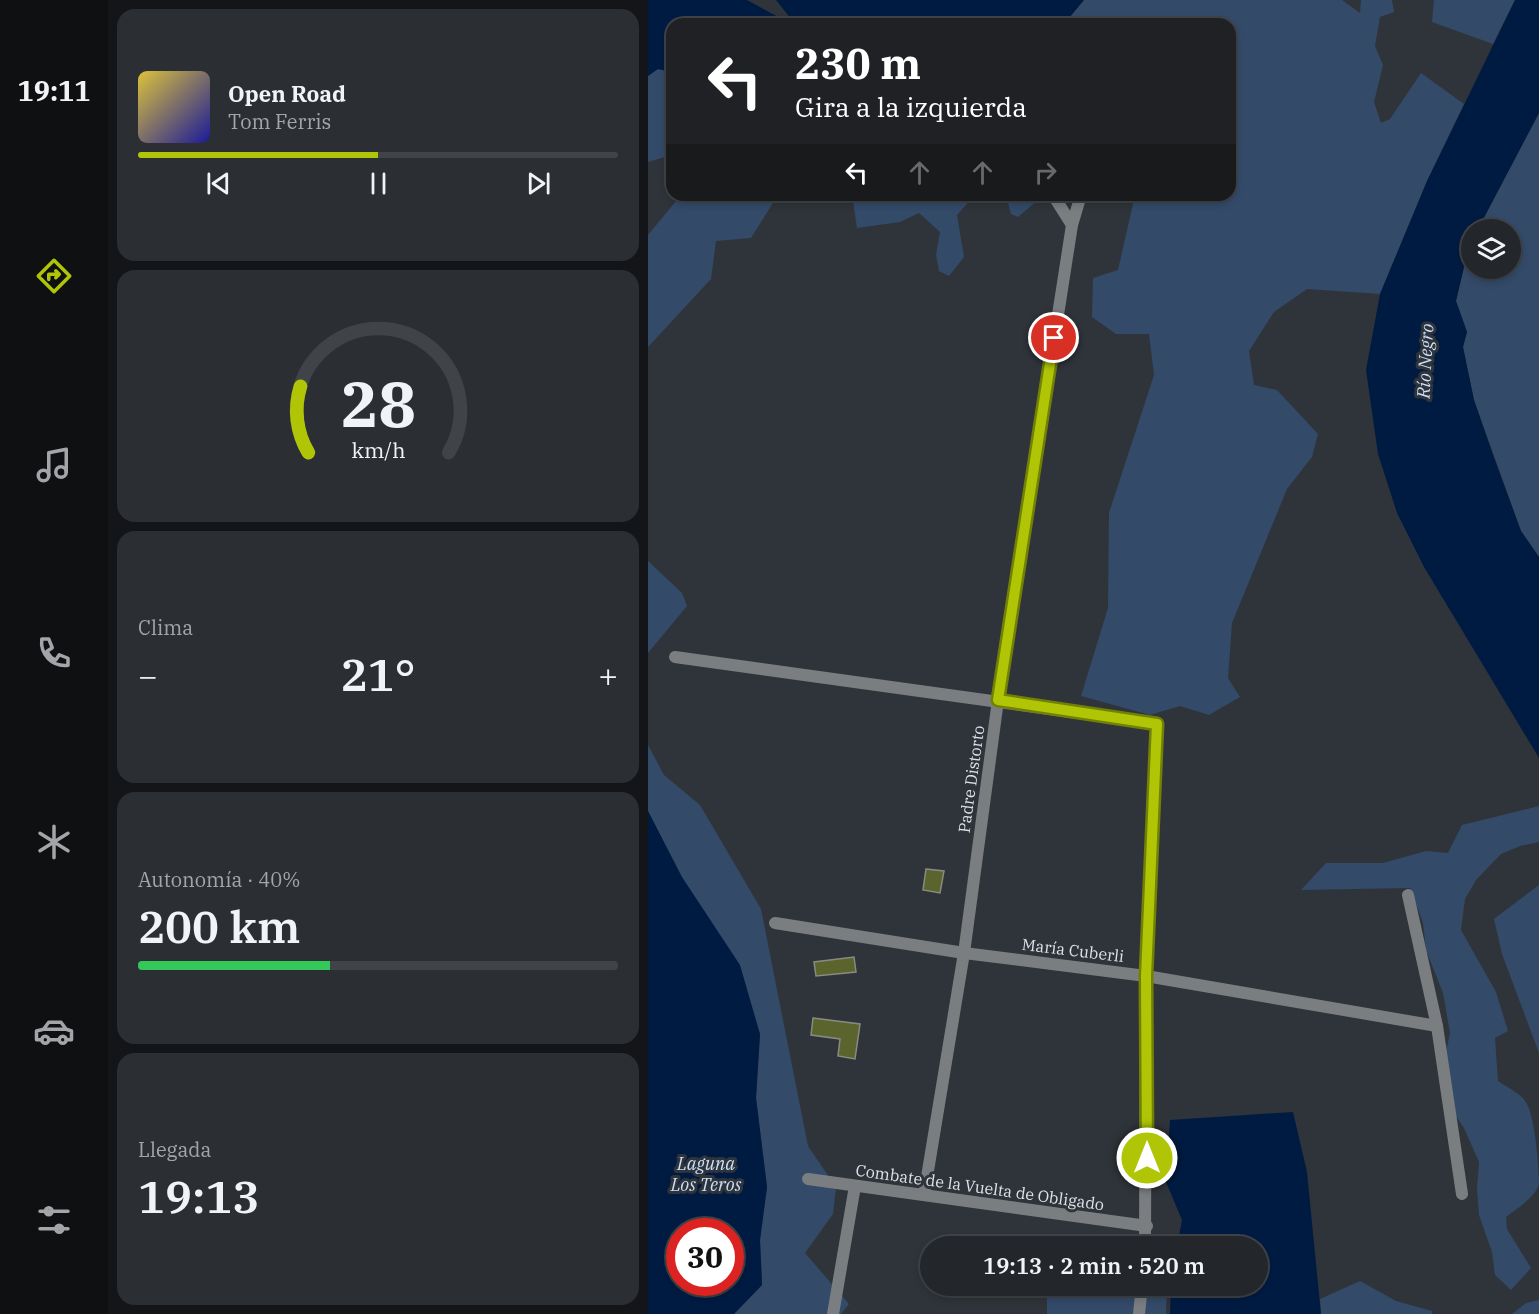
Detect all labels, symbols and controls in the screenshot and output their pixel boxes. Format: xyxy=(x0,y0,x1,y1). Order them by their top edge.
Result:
text: 230 m xyxy=(795,36,921,91)
icon: left xyxy=(696,42,774,120)
text: 19:11 xyxy=(18,73,90,108)
text: Open Road xyxy=(228,79,346,108)
text: Gira a la izquierda xyxy=(795,89,1027,124)
text: Tom Ferris xyxy=(228,108,331,135)
icon: left xyxy=(840,156,873,189)
icon: ahead xyxy=(903,156,936,189)
icon: ahead xyxy=(966,156,999,189)
icon: right xyxy=(1029,156,1062,189)
icon: previous xyxy=(202,167,235,200)
icon: pause xyxy=(362,167,395,200)
icon: next xyxy=(522,167,555,200)
map controls xyxy=(1461,219,1521,279)
button: layers xyxy=(1461,219,1521,279)
icon: directions xyxy=(33,255,75,297)
pin xyxy=(1028,312,1079,363)
icon: arrive xyxy=(1037,321,1070,354)
water label: Río Negro xyxy=(1411,323,1438,400)
text: 28 xyxy=(341,363,415,444)
text: km/h xyxy=(351,436,405,464)
icon: music xyxy=(33,444,75,486)
text: Clima xyxy=(138,614,193,641)
icon: phone xyxy=(33,632,75,674)
text: 21° xyxy=(340,645,416,703)
text: − xyxy=(138,654,158,697)
text: + xyxy=(598,654,618,697)
street label: Padre Distorto xyxy=(954,724,988,834)
icon: climate xyxy=(33,821,75,863)
text: Autonomía · 40% xyxy=(138,866,300,893)
text: 200 km xyxy=(138,897,300,955)
street label: María Cuberli xyxy=(1021,934,1125,966)
icon: car xyxy=(33,1010,75,1052)
position arrow xyxy=(1115,1126,1179,1190)
text: Llegada xyxy=(138,1136,211,1163)
water label: Laguna Los Teros xyxy=(670,1152,742,1196)
street label: Combate de la Vuelta de Obligado xyxy=(854,1160,1106,1214)
text: 19:13 xyxy=(138,1167,259,1225)
icon: filters xyxy=(33,1199,75,1241)
speed limit sign: 30 xyxy=(666,1218,744,1296)
text: 19:13 · 2 min · 520 m xyxy=(983,1251,1205,1280)

